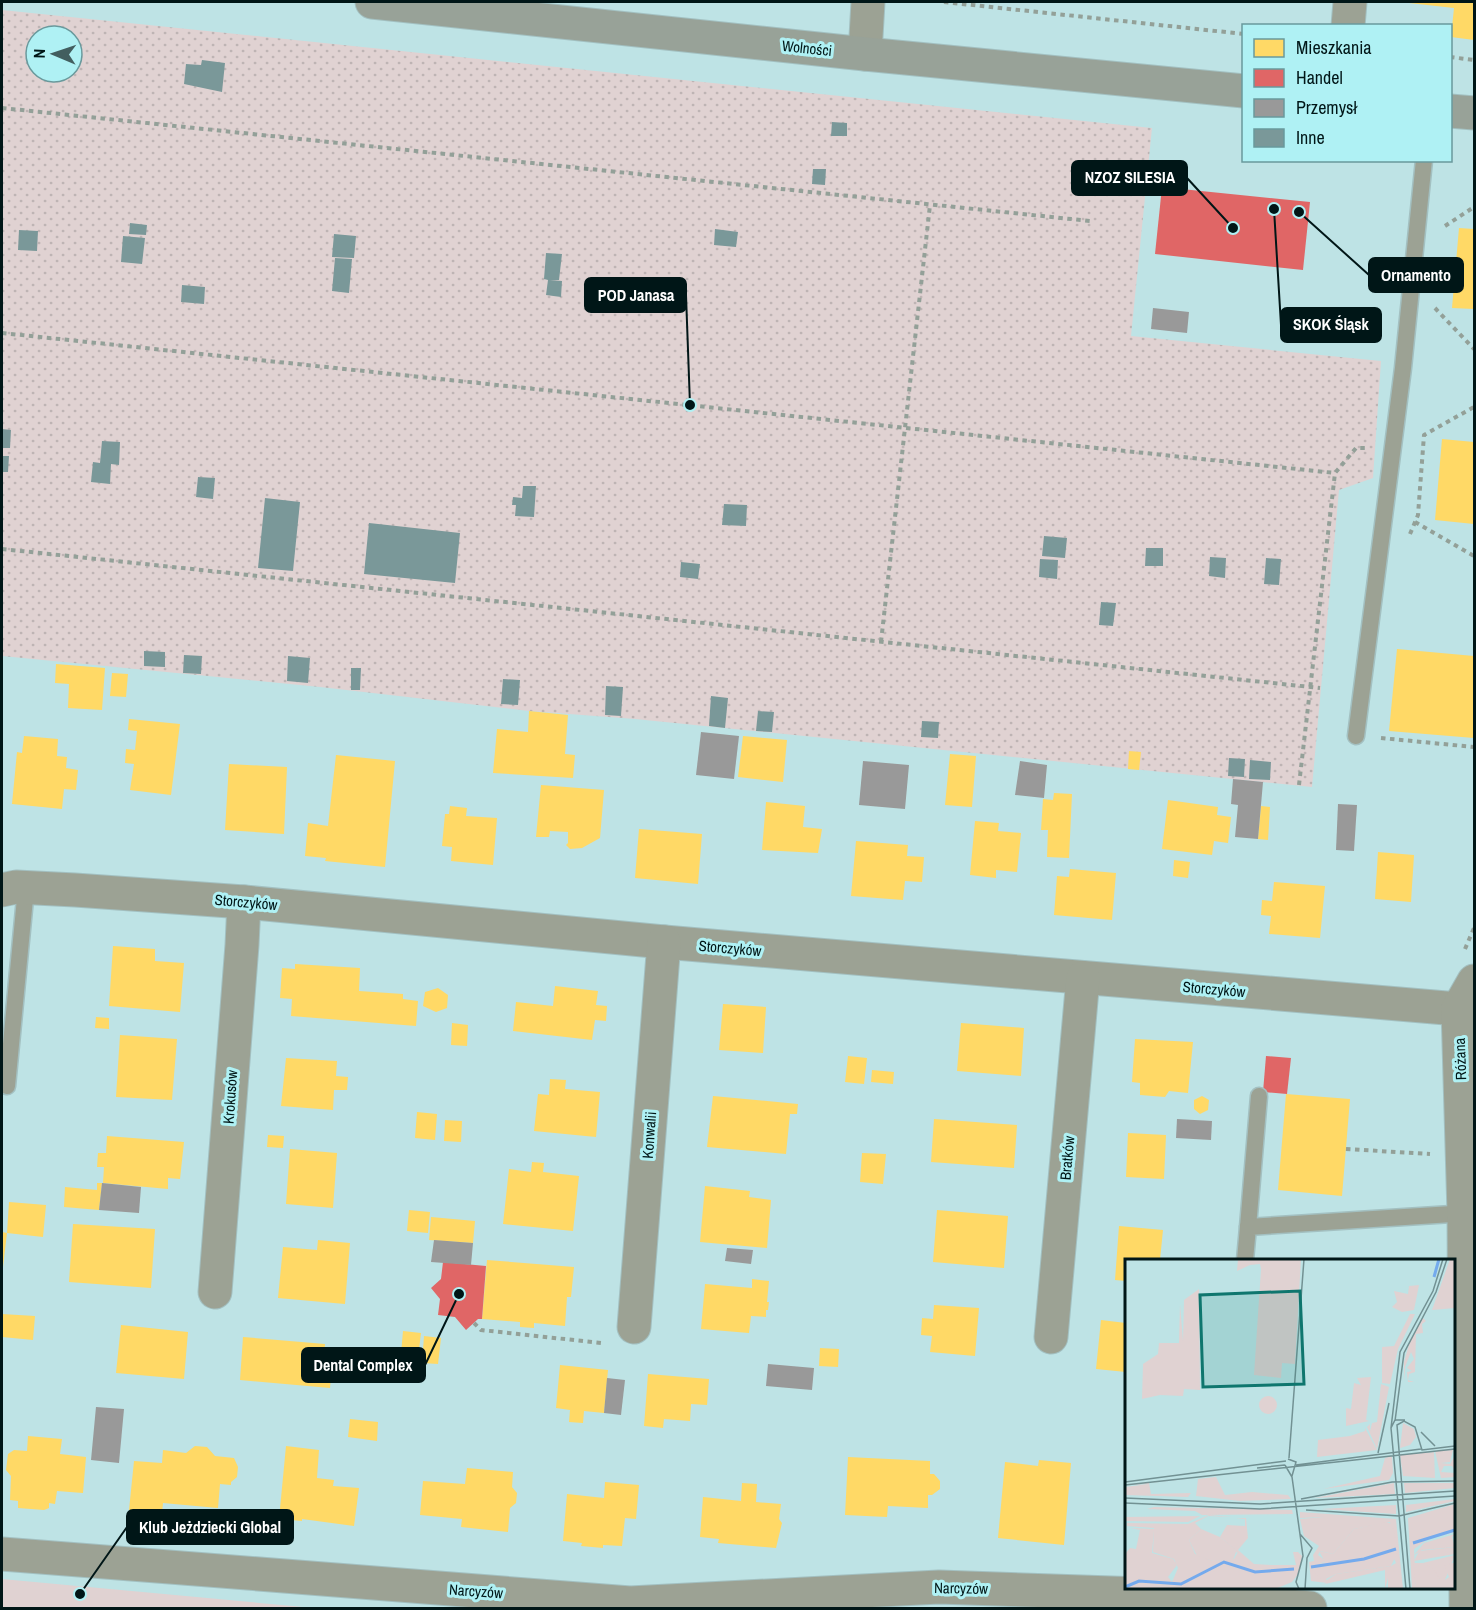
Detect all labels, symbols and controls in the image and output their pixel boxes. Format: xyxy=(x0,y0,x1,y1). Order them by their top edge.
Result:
north arrow xyxy=(24,24,84,84)
legend xyxy=(1242,24,1452,162)
street label: Wolności xyxy=(781,35,833,61)
text: Mieszkania xyxy=(1296,35,1371,60)
text: N xyxy=(28,48,50,59)
text: Handel xyxy=(1296,65,1343,90)
text: Przemysł xyxy=(1296,95,1357,120)
text: Inne xyxy=(1296,125,1325,150)
callout: NZOZ SILESIA xyxy=(1072,161,1187,195)
text: NZOZ SILESIA xyxy=(1085,166,1176,188)
callout: Ornamento xyxy=(1369,258,1463,292)
text: Ornamento xyxy=(1381,264,1451,286)
callout: POD Janasa xyxy=(585,278,686,312)
text: POD Janasa xyxy=(598,284,675,306)
callout: SKOK Śląsk xyxy=(1281,308,1381,342)
text: SKOK Śląsk xyxy=(1293,313,1370,335)
street label: Storczyków xyxy=(214,889,278,915)
street label: Storczyków xyxy=(698,935,762,961)
street label: Storczyków xyxy=(1182,976,1246,1002)
street label: Różana xyxy=(1449,1037,1471,1081)
street label: Krokusów xyxy=(218,1069,242,1125)
street label: Konwalii xyxy=(637,1111,661,1159)
street label: Bratków xyxy=(1055,1135,1079,1181)
inset map xyxy=(1125,1259,1455,1589)
callout: Dental Complex xyxy=(302,1348,425,1382)
text: Dental Complex xyxy=(313,1354,413,1376)
callout: Klub Jeżdziecki Global xyxy=(127,1510,293,1544)
text: Klub Jeżdziecki Global xyxy=(139,1516,281,1538)
street label: Narcyzów xyxy=(934,1577,988,1599)
street label: Narcyzów xyxy=(448,1579,504,1603)

